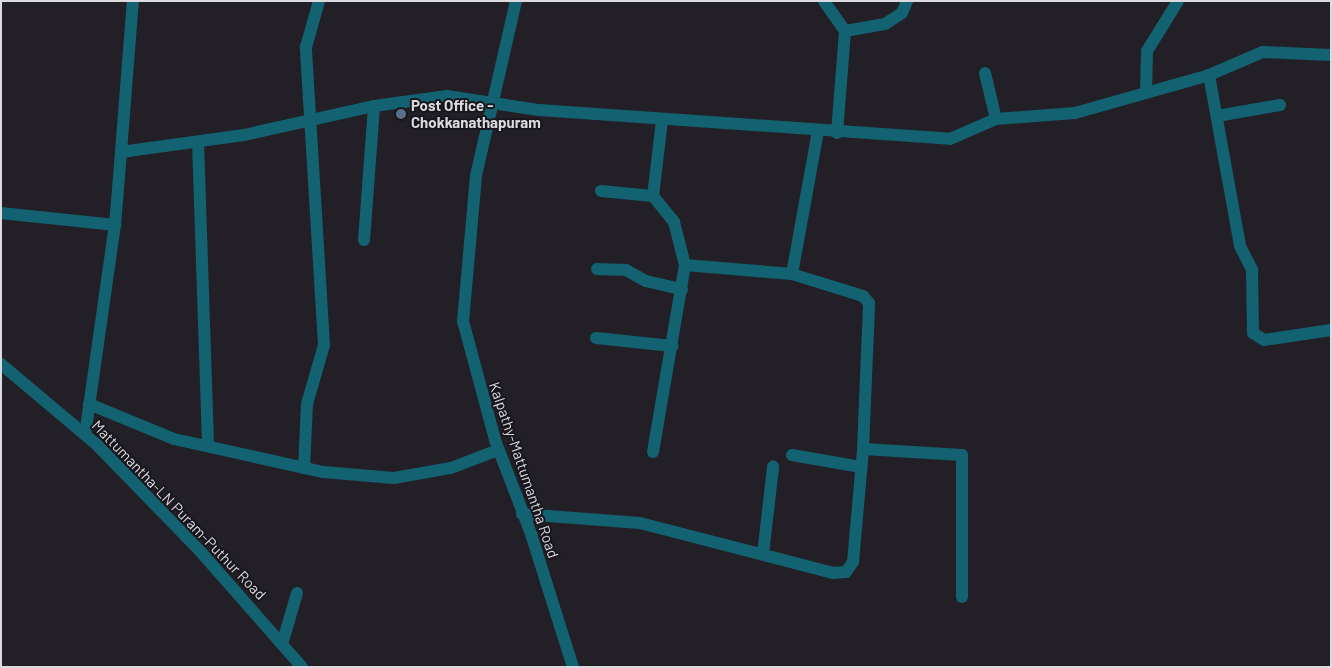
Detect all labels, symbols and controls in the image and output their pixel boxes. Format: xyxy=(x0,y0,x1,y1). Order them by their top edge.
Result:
place label: Post Office - Chokkanathapuram xyxy=(411,96,541,131)
marker: Post Office - Chokkanathapuram xyxy=(395,108,407,120)
street label: Kalpathy-Mattumantha Road xyxy=(485,380,563,560)
street label: Mattumantha-LN Puram-Puthur Road xyxy=(88,416,270,604)

